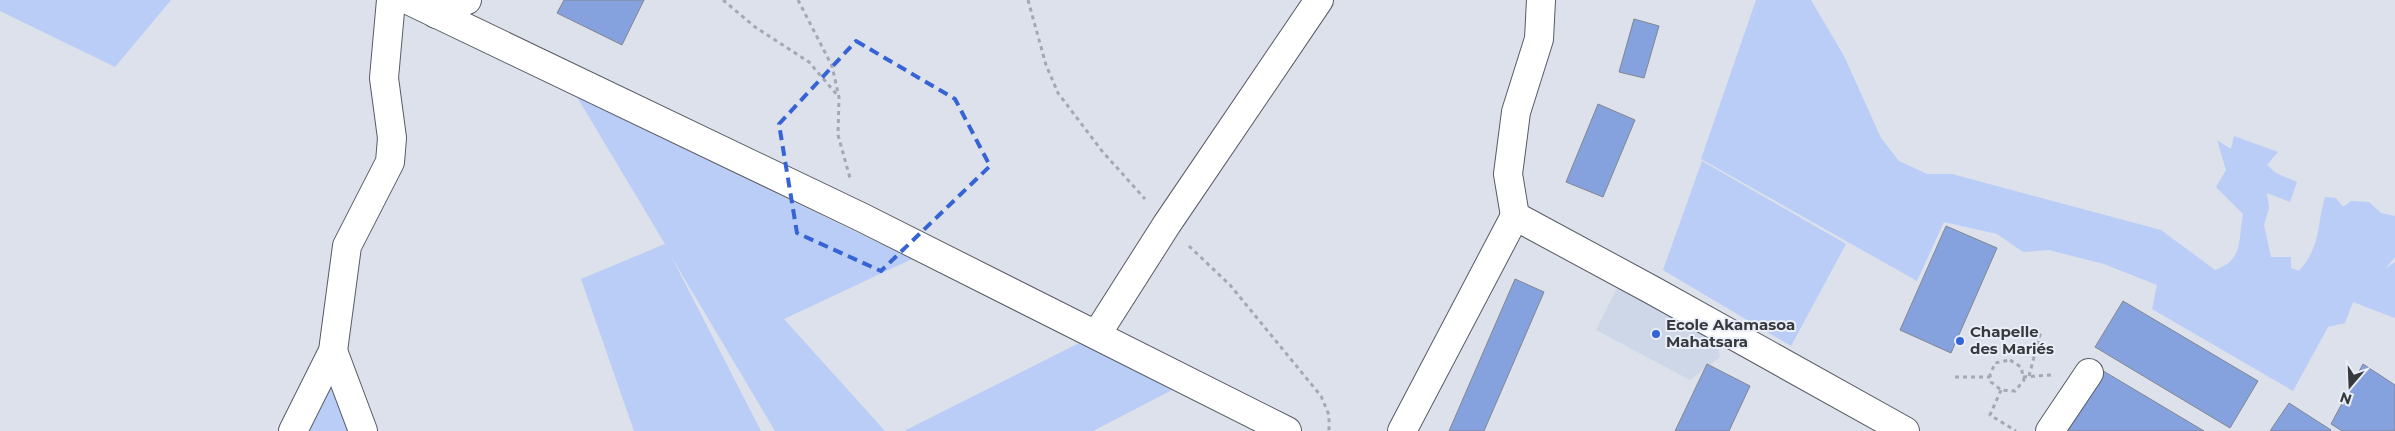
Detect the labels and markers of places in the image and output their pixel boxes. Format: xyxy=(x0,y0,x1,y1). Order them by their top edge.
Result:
place label: Ecole Akamasoa Mahatsara xyxy=(1666,315,1795,351)
place label: Chapelle des Mariés xyxy=(1970,322,2054,358)
marker: Ecole Akamasoa Mahatsara xyxy=(1650,328,1662,340)
marker: Chapelle des Mariés xyxy=(1954,335,1966,347)

